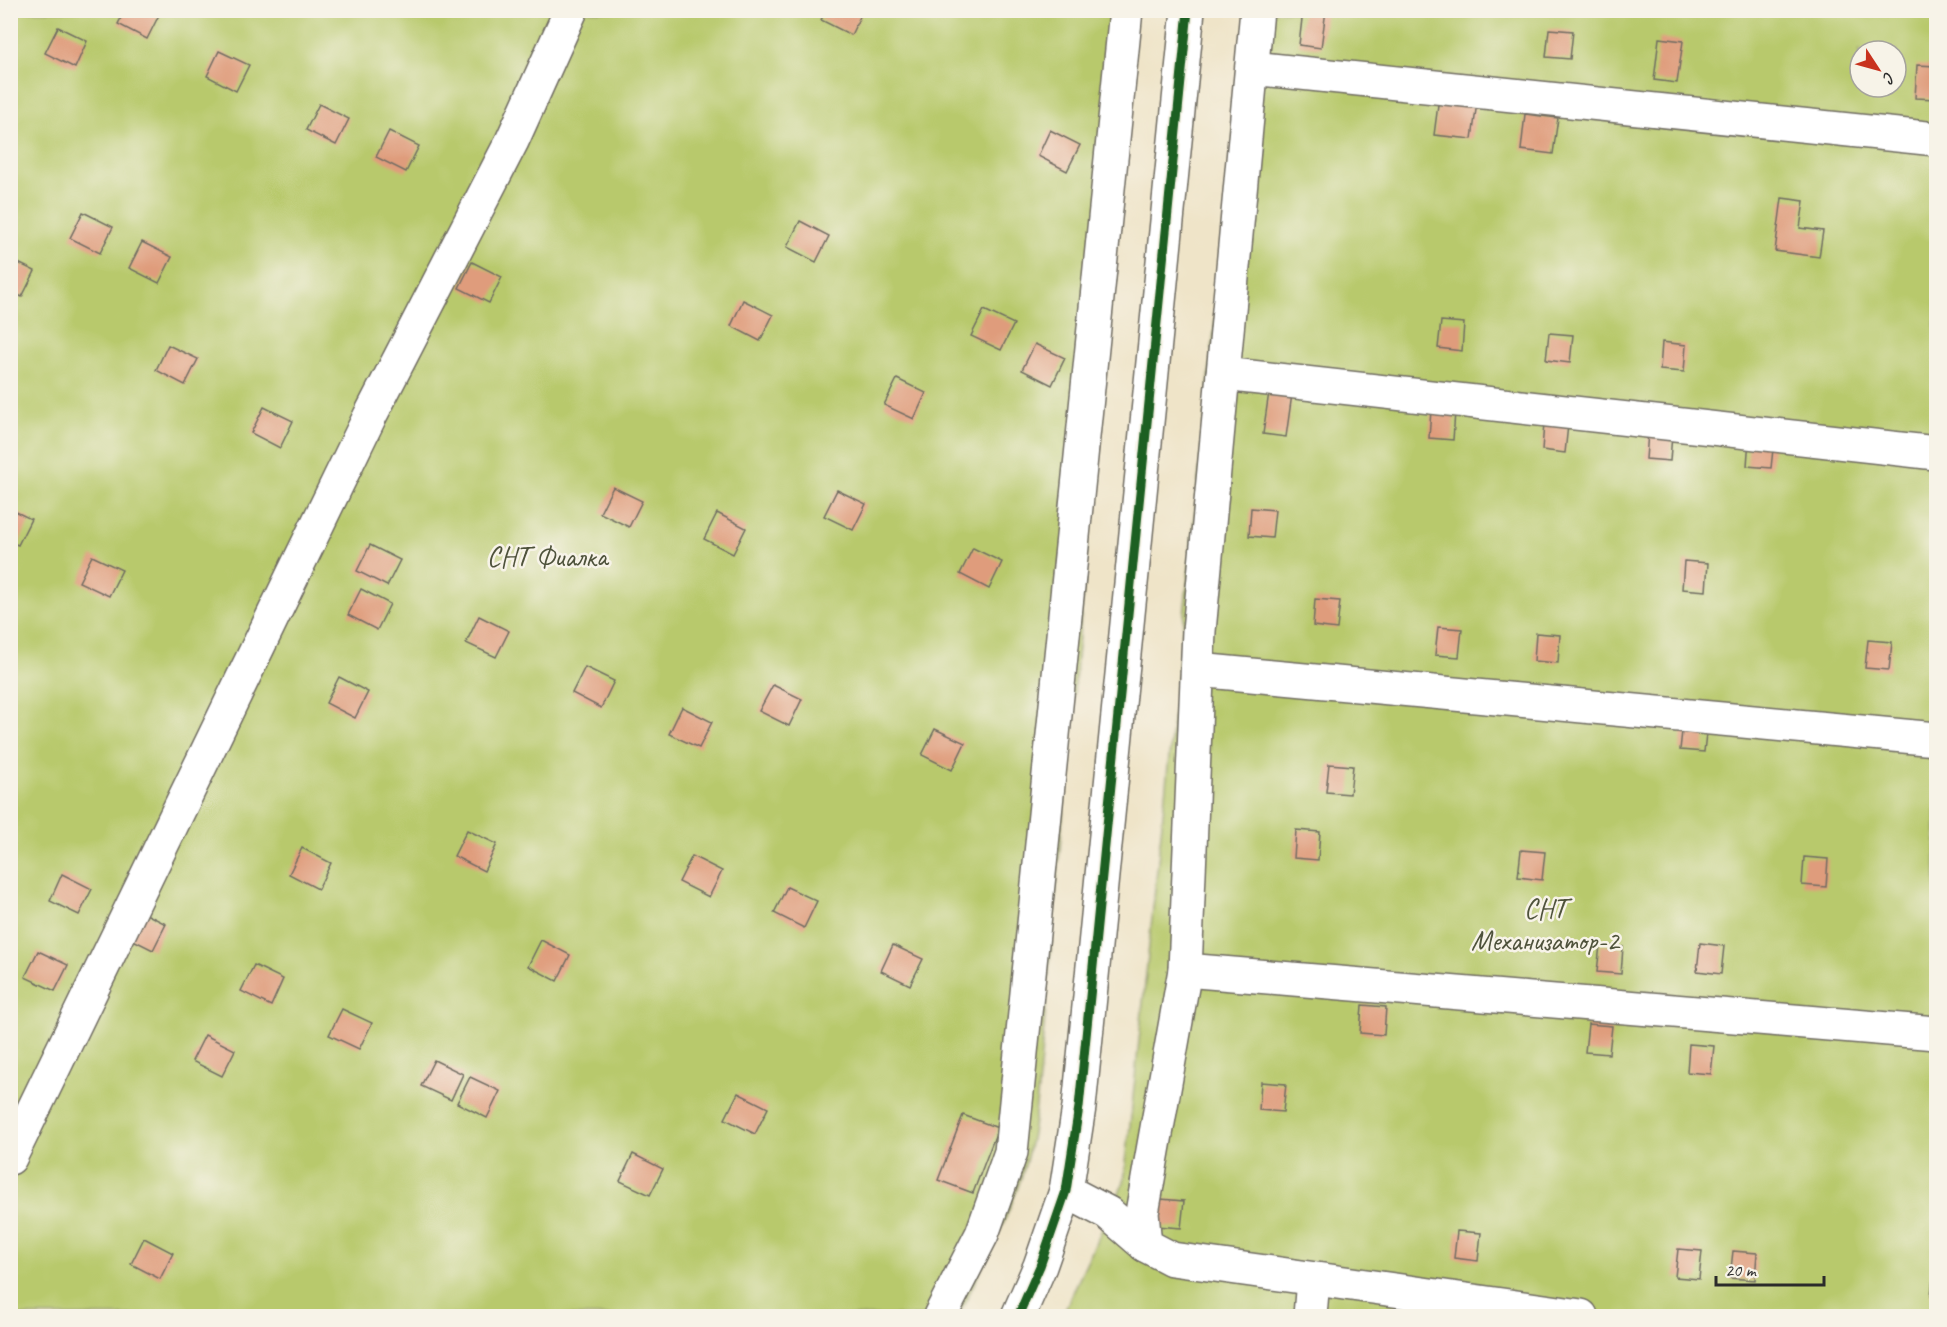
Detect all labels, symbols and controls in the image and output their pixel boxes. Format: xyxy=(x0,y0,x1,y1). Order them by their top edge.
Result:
north arrow xyxy=(1848,39,1908,99)
text: С xyxy=(1878,68,1900,88)
park label: СНТ Фиалка xyxy=(487,539,610,574)
park label: СНТ Механизатор-2 xyxy=(1471,891,1621,958)
scale bar xyxy=(1716,1249,1824,1287)
text: 20 m xyxy=(1725,1259,1758,1281)

